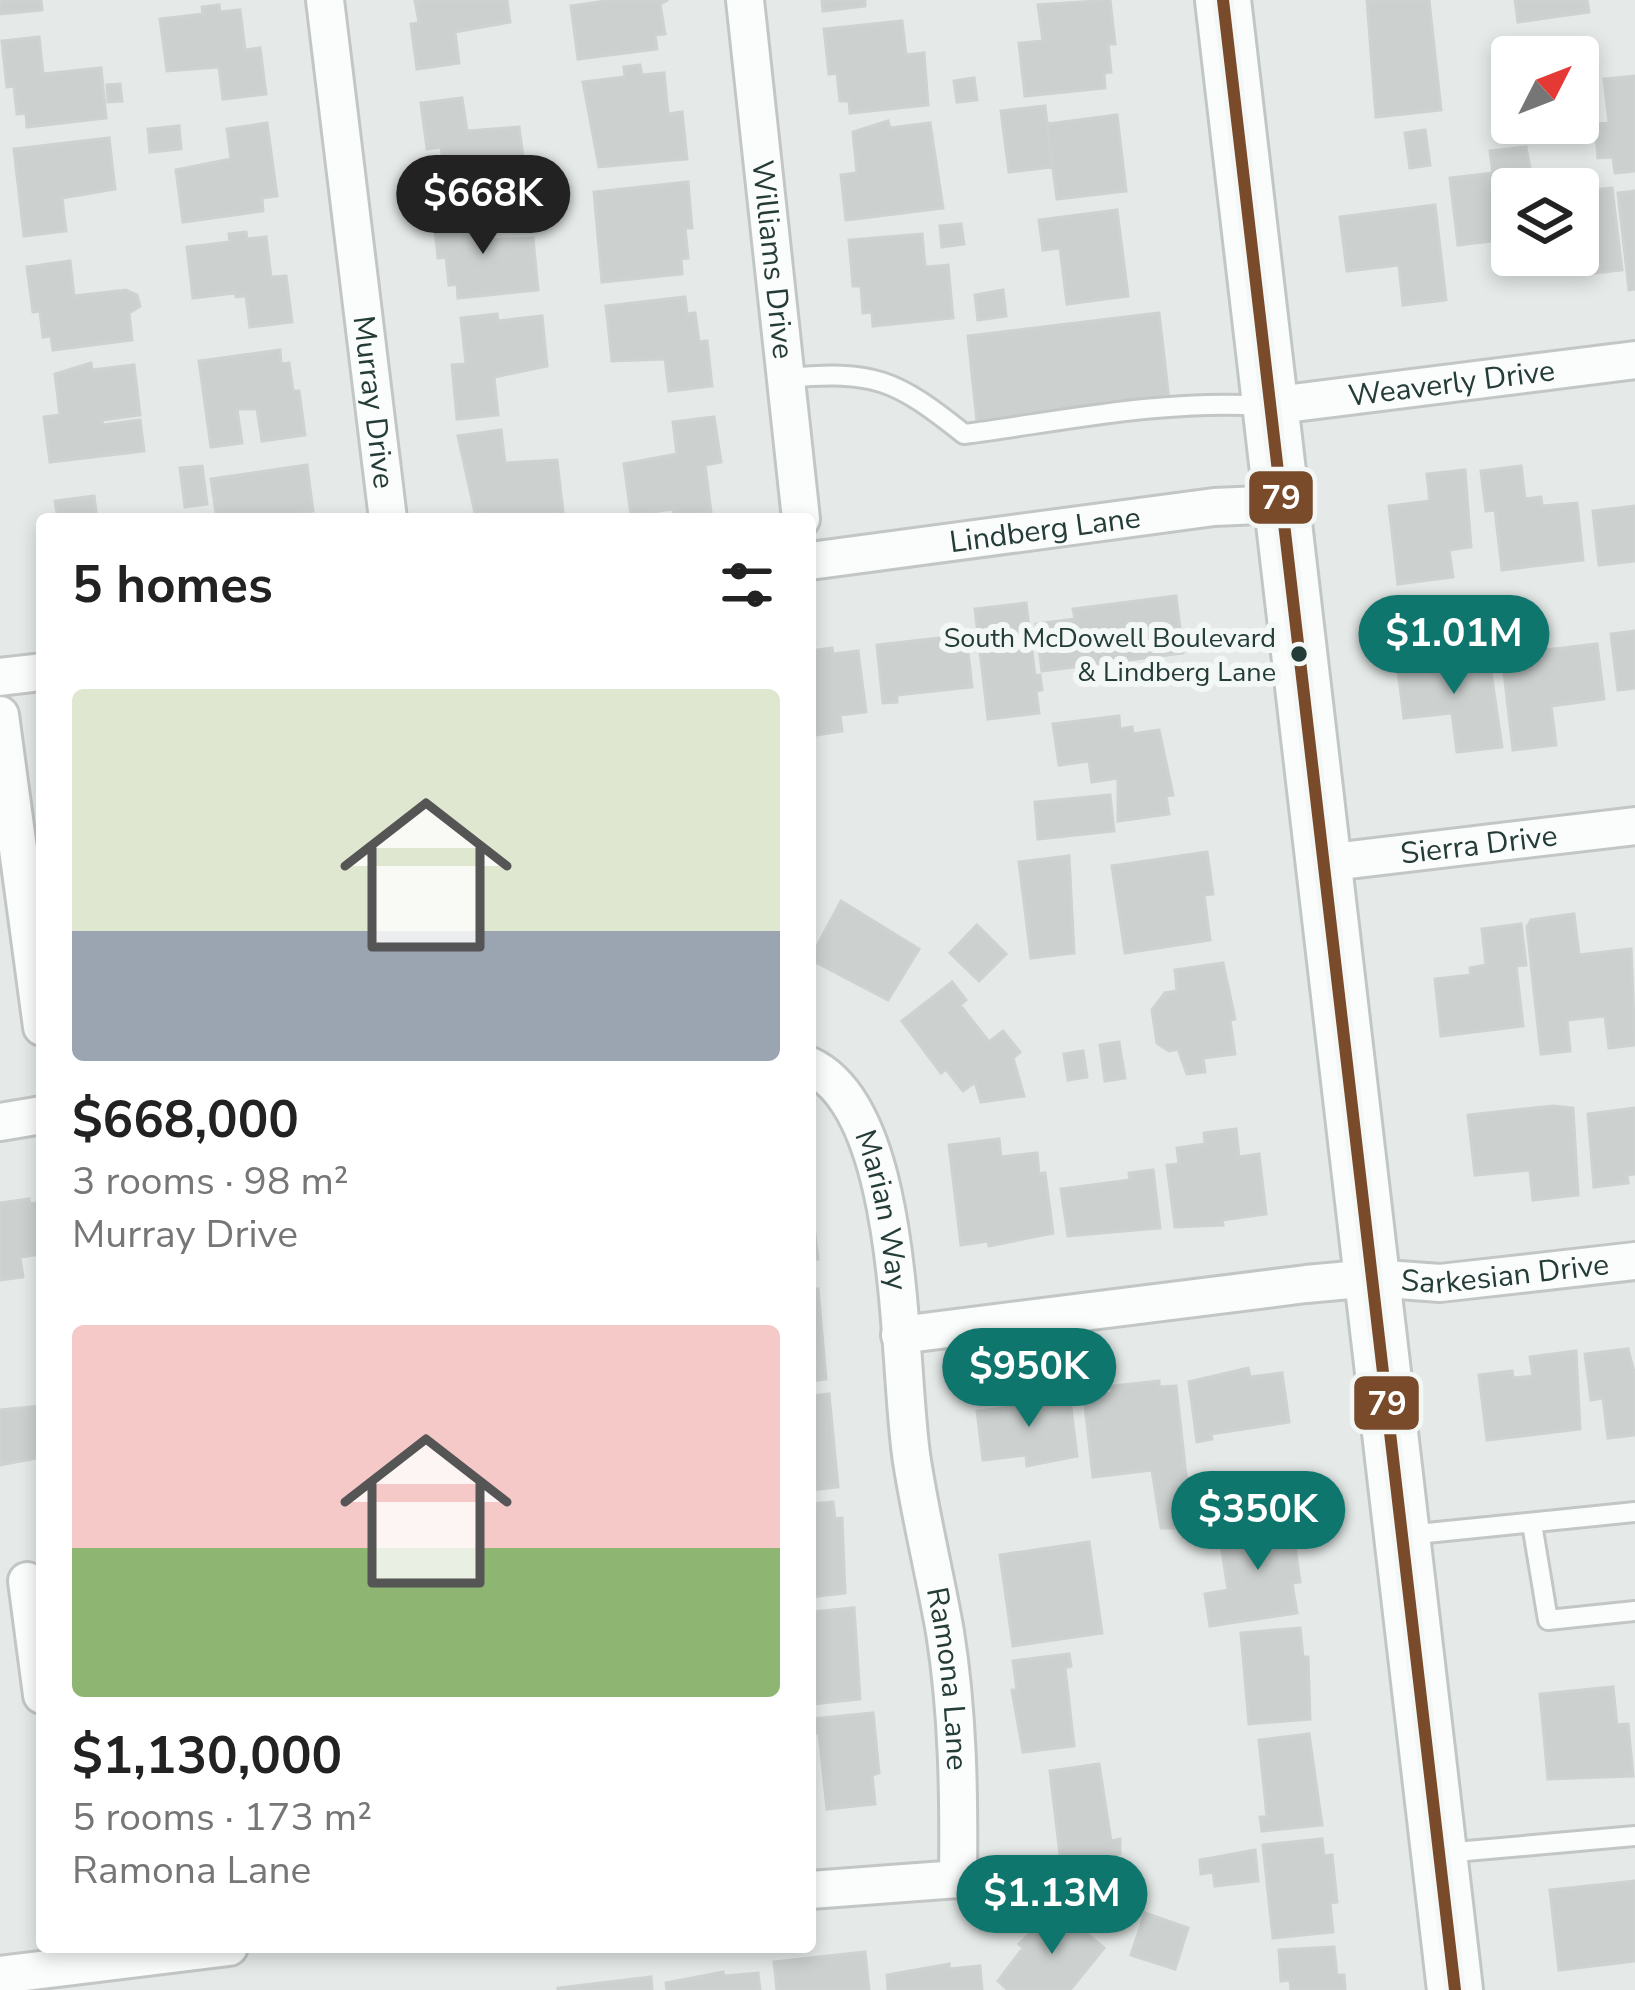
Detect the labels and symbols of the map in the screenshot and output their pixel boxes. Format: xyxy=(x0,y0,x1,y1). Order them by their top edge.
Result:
north arrow xyxy=(1491,36,1599,144)
pin: $668K xyxy=(399,155,567,257)
street label: Williams Drive xyxy=(742,158,804,361)
street label: Murray Drive xyxy=(343,313,405,491)
street label: Weaverly Drive xyxy=(1346,350,1557,416)
line badge: 79 xyxy=(1247,469,1315,526)
text: 79 xyxy=(1261,476,1301,521)
street label: Lindberg Lane xyxy=(947,497,1143,563)
pin: $1.01M xyxy=(1356,595,1552,697)
place label: South McDowell Boulevard & Lindberg Lane xyxy=(944,620,1276,691)
marker: South McDowell Boulevard & Lindberg Lane xyxy=(1288,643,1310,665)
street label: Sierra Drive xyxy=(1398,815,1560,874)
street label: Marian Way xyxy=(845,1124,918,1293)
street label: Sarkesian Drive xyxy=(1399,1244,1611,1304)
pin: $950K xyxy=(945,1328,1113,1430)
line badge: 79 xyxy=(1352,1374,1421,1432)
text: 79 xyxy=(1367,1382,1407,1427)
pin: $350K xyxy=(1174,1471,1342,1573)
street label: Ramona Lane xyxy=(916,1584,978,1771)
pin: $1.13M xyxy=(954,1855,1150,1957)

